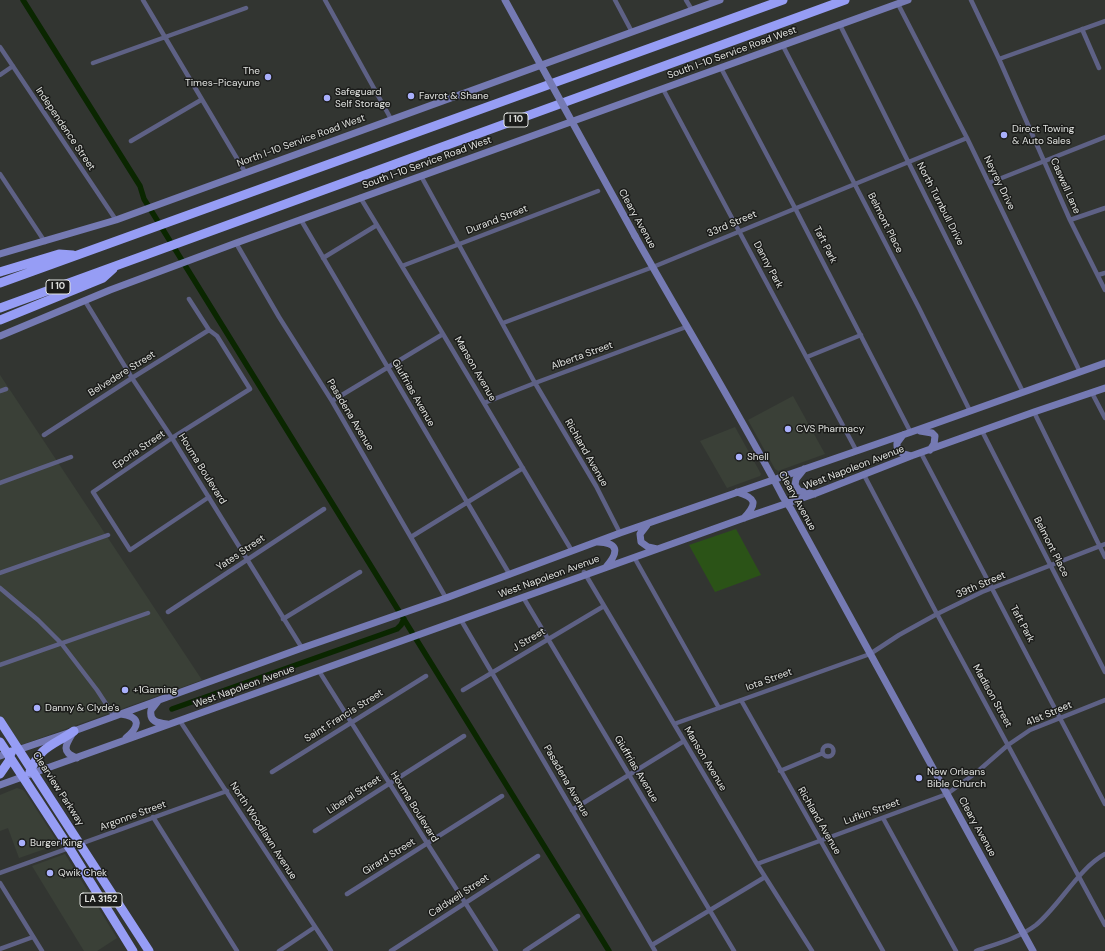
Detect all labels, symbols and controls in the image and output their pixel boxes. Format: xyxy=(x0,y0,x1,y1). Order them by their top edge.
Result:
street label: South I-10 Service Road West xyxy=(666,24,798,82)
place label: The Times-Picayune xyxy=(185,65,260,88)
marker: The Times-Picayune xyxy=(263,72,273,82)
street label: Independence Street xyxy=(33,85,97,173)
place label: Safeguard Self Storage xyxy=(335,86,390,110)
place label: Favrot & Shane xyxy=(419,90,489,102)
marker: Favrot & Shane xyxy=(406,91,416,101)
marker: Safeguard Self Storage xyxy=(322,93,332,103)
street label: North I-10 Service Road West xyxy=(235,112,367,170)
road number: I 10 xyxy=(504,113,528,127)
place label: Direct Towing & Auto Sales xyxy=(1012,123,1074,146)
marker: Direct Towing & Auto Sales xyxy=(999,130,1009,140)
street label: South I-10 Service Road West xyxy=(361,134,493,192)
street label: Neyrey Drive xyxy=(981,154,1017,212)
street label: Caswell Lane xyxy=(1047,156,1083,216)
street label: North Turnbull Drive xyxy=(914,160,966,248)
street label: Cleary Avenue xyxy=(616,187,658,251)
street label: Belmont Place xyxy=(865,191,905,255)
street label: Durand Street xyxy=(465,203,529,237)
street label: 33rd Street xyxy=(705,208,759,240)
street label: Taft Park xyxy=(811,224,839,266)
street label: Danny Park xyxy=(751,239,785,291)
road number: I 10 xyxy=(46,280,70,294)
street label: Manson Avenue xyxy=(452,334,498,404)
street label: Alberta Street xyxy=(549,339,615,373)
street label: Belvedere Street xyxy=(86,349,158,399)
street label: Giuffrias Avenue xyxy=(389,357,437,429)
street label: Pasadena Avenue xyxy=(324,377,376,453)
street label: Richland Avenue xyxy=(562,417,610,489)
place label: CVS Pharmacy xyxy=(796,423,864,435)
marker: CVS Pharmacy xyxy=(783,424,793,434)
street label: Eporia Street xyxy=(111,428,167,472)
street label: Houma Boulevard xyxy=(175,431,229,507)
street label: West Napoleon Avenue xyxy=(802,443,906,493)
place label: Shell xyxy=(747,451,769,463)
marker: Shell xyxy=(734,452,744,462)
street label: Cleary Avenue xyxy=(776,469,818,533)
street label: Belmont Place xyxy=(1031,515,1071,579)
street label: Yates Street xyxy=(214,532,268,574)
street label: West Napoleon Avenue xyxy=(497,553,601,601)
street label: 39th Street xyxy=(954,569,1008,601)
street label: Taft Park xyxy=(1007,604,1037,644)
street label: J Street xyxy=(510,626,548,654)
street label: Madison Street xyxy=(970,662,1014,730)
street label: West Napoleon Avenue xyxy=(192,663,296,711)
street label: Iota Street xyxy=(744,666,794,694)
place label: +1Gaming xyxy=(133,684,177,696)
marker: +1Gaming xyxy=(120,685,130,695)
street label: Saint Francis Street xyxy=(303,687,385,745)
street label: 41st Street xyxy=(1024,699,1074,729)
place label: Danny & Clyde's xyxy=(45,702,119,714)
marker: Danny & Clyde's xyxy=(32,703,42,713)
street label: Manson Avenue xyxy=(681,725,729,793)
street label: Giuffrias Avenue xyxy=(611,733,661,805)
street label: Pasadena Avenue xyxy=(540,743,592,819)
street label: Clearview Parkway xyxy=(30,750,86,828)
place label: New Orleans Bible Church xyxy=(927,766,986,790)
street label: Houma Boulevard xyxy=(387,769,441,845)
street label: Liberal Street xyxy=(325,773,383,817)
marker: New Orleans Bible Church xyxy=(914,773,924,783)
street label: North Woodlawn Avenue xyxy=(227,780,299,882)
street label: Richland Avenue xyxy=(795,785,843,857)
street label: Cleary Avenue xyxy=(956,795,998,859)
street label: Lufkin Street xyxy=(842,796,902,828)
street label: Argonne Street xyxy=(98,798,168,834)
street label: Girard Street xyxy=(360,836,418,878)
place label: Burger King xyxy=(30,837,82,849)
marker: Burger King xyxy=(17,838,27,848)
place label: Qwik Chek xyxy=(58,867,107,879)
marker: Qwik Chek xyxy=(45,868,55,878)
street label: Caldwell Street xyxy=(427,872,491,920)
road number: LA 3152 xyxy=(80,893,122,907)

